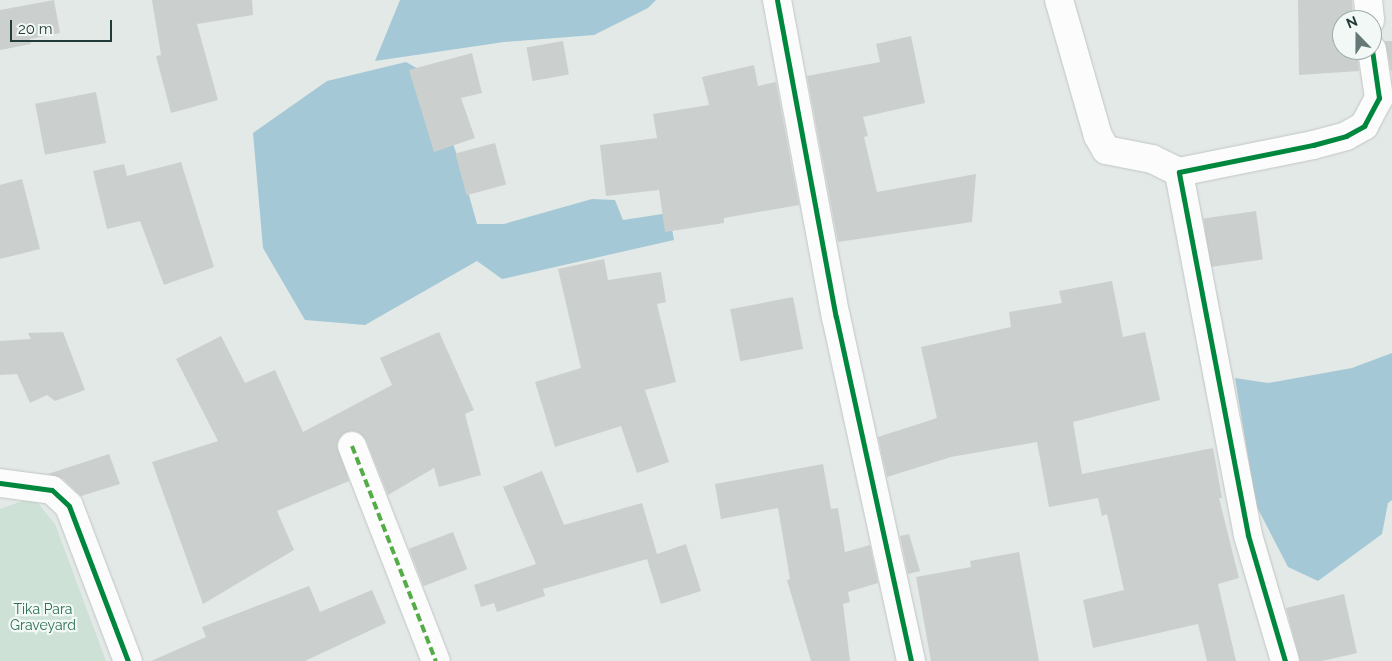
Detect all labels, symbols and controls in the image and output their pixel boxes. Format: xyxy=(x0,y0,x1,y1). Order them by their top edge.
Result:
scale bar xyxy=(12,10,115,42)
north arrow xyxy=(1332,10,1382,60)
text: N xyxy=(1344,13,1360,31)
text: 20 m xyxy=(18,20,53,38)
park label: Tika Para Graveyard xyxy=(10,601,76,634)

